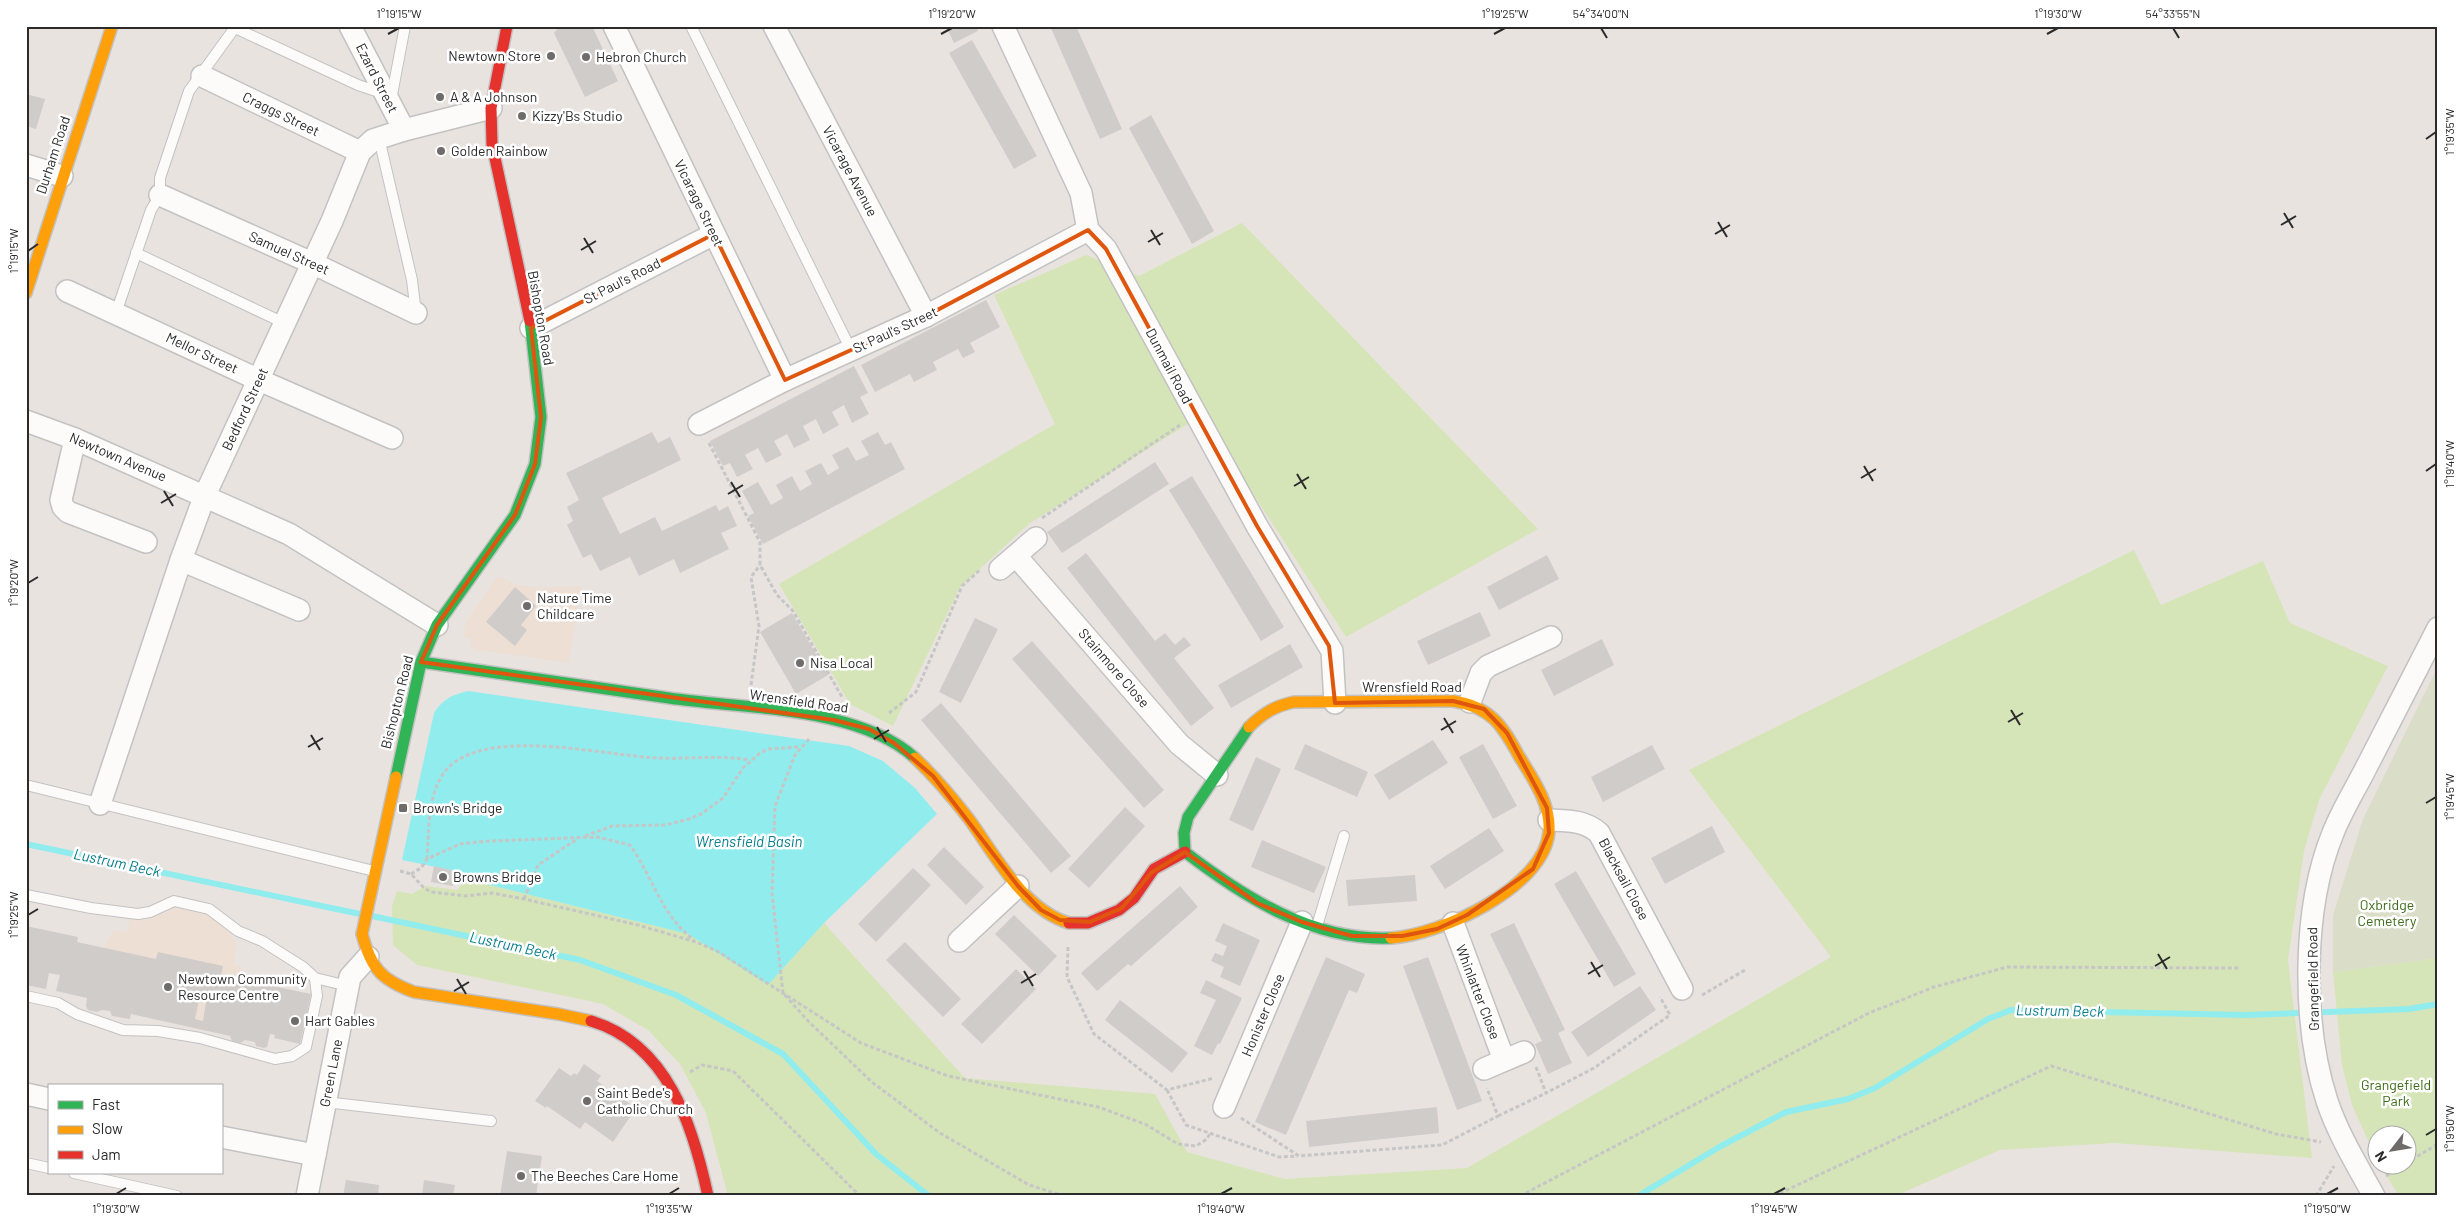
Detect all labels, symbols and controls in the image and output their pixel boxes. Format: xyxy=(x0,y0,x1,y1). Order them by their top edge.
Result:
text: 1°19'15"W xyxy=(377,6,422,20)
text: 1°19'20"W xyxy=(928,6,976,20)
text: 1°19'25"W xyxy=(1481,6,1529,20)
text: 54°34'00"N xyxy=(1573,6,1629,20)
text: 1°19'30"W xyxy=(2034,6,2082,20)
text: 54°33'55"N xyxy=(2146,6,2200,20)
street label: Ezard Street xyxy=(353,40,402,115)
place label: Newtown Store xyxy=(448,47,541,64)
place label: Hebron Church xyxy=(596,48,687,65)
marker: Newtown Store xyxy=(545,50,557,62)
marker: Hebron Church xyxy=(580,51,592,63)
street label: Craggs Street xyxy=(240,88,322,139)
place label: A & A Johnson xyxy=(450,88,537,105)
marker: A & A Johnson xyxy=(434,91,446,103)
place label: Kizzy'Bs Studio xyxy=(532,107,623,124)
text: 1°19'35"W xyxy=(2442,108,2456,155)
marker: Kizzy'Bs Studio xyxy=(516,110,528,122)
street label: Durham Road xyxy=(32,114,73,196)
street label: Vicarage Avenue xyxy=(819,122,882,219)
place label: Golden Rainbow xyxy=(451,142,548,159)
marker: Golden Rainbow xyxy=(435,145,447,157)
street label: Vicarage Street xyxy=(671,157,728,249)
street label: Samuel Street xyxy=(246,227,332,278)
text: 1°19'15"W xyxy=(6,228,20,273)
street label: St Paul's Road xyxy=(580,254,663,307)
street label: Bishopton Road xyxy=(525,269,558,367)
street label: St Paul's Street xyxy=(850,303,940,357)
street label: Dunmail Road xyxy=(1143,325,1196,406)
street label: Mellor Street xyxy=(163,328,241,377)
street label: Bedford Street xyxy=(218,365,271,453)
street label: Newtown Avenue xyxy=(67,428,169,485)
text: 1°19'40"W xyxy=(2442,440,2456,488)
text: 1°19'20"W xyxy=(6,559,20,607)
place label: Nature Time Childcare xyxy=(537,589,612,622)
marker: Nature Time Childcare xyxy=(521,600,533,612)
street label: Stainmore Close xyxy=(1075,625,1153,711)
street label: Bishopton Road xyxy=(377,653,416,750)
place label: Nisa Local xyxy=(810,654,873,671)
marker: Nisa Local xyxy=(794,657,806,669)
street label: Wrensfield Road xyxy=(1362,678,1462,695)
street label: Wrensfield Road xyxy=(749,685,850,716)
text: 1°19'45"W xyxy=(2442,773,2456,821)
place label: Brown's Bridge xyxy=(413,799,502,816)
marker: Brown's Bridge xyxy=(397,802,409,814)
water label: Wrensfield Basin xyxy=(696,832,802,850)
street label: Blacksail Close xyxy=(1596,835,1653,923)
water label: Lustrum Beck xyxy=(72,844,163,880)
place label: Browns Bridge xyxy=(453,868,541,885)
marker: Browns Bridge xyxy=(437,871,449,883)
text: 1°19'25"W xyxy=(6,891,20,939)
park label: Oxbridge Cemetery xyxy=(2357,896,2417,929)
water label: Lustrum Beck xyxy=(468,927,559,963)
street label: Grangefield Road xyxy=(2303,927,2322,1031)
street label: Whinlatter Close xyxy=(1453,942,1504,1042)
place label: Newtown Community Resource Centre xyxy=(178,970,307,1003)
street label: Honister Close xyxy=(1237,971,1288,1059)
marker: Newtown Community Resource Centre xyxy=(162,981,174,993)
water label: Lustrum Beck xyxy=(2016,1000,2105,1020)
place label: Hart Gables xyxy=(305,1012,375,1029)
marker: Hart Gables xyxy=(289,1015,301,1027)
street label: Green Lane xyxy=(316,1037,345,1108)
park label: Grangefield Park xyxy=(2361,1076,2431,1109)
legend xyxy=(48,1084,222,1174)
place label: Saint Bede's Catholic Church xyxy=(597,1084,693,1117)
text: Fast xyxy=(92,1095,120,1113)
marker: Saint Bede's Catholic Church xyxy=(581,1095,593,1107)
text: 1°19'50"W xyxy=(2442,1105,2456,1153)
text: Slow xyxy=(92,1119,123,1137)
north arrow xyxy=(2366,1124,2416,1174)
text: Jam xyxy=(92,1145,121,1163)
text: N xyxy=(2371,1149,2390,1165)
place label: The Beeches Care Home xyxy=(531,1167,679,1184)
marker: The Beeches Care Home xyxy=(515,1170,527,1182)
text: 1°19'30"W xyxy=(92,1201,140,1215)
text: 1°19'35"W xyxy=(646,1201,693,1215)
text: 1°19'40"W xyxy=(1197,1201,1245,1215)
text: 1°19'45"W xyxy=(1750,1201,1798,1215)
text: 1°19'50"W xyxy=(2303,1201,2351,1215)

